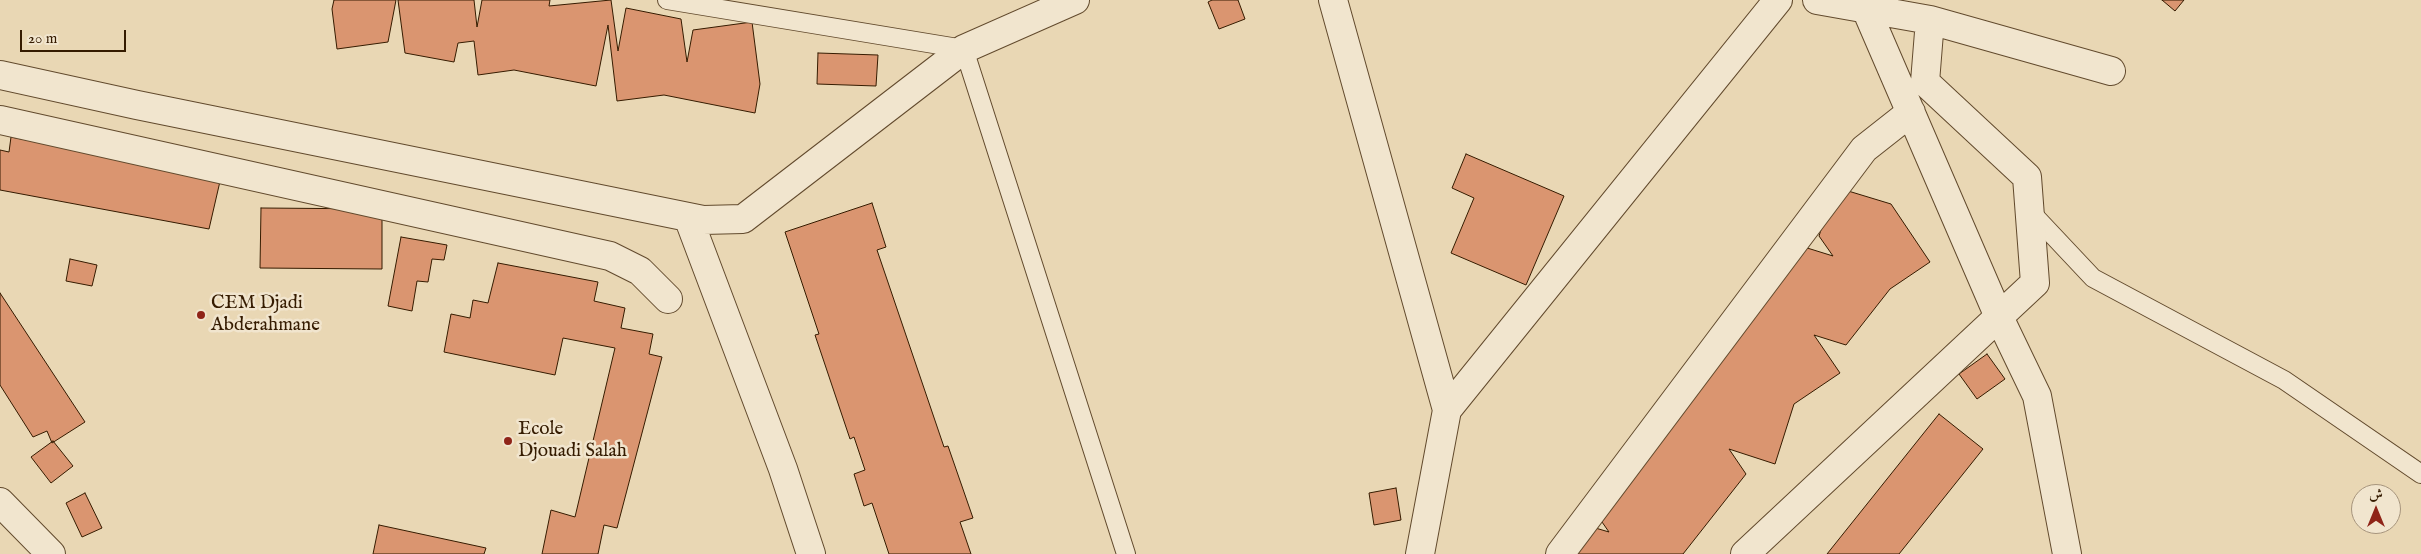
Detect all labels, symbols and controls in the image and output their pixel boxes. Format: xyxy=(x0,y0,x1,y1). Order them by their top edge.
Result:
scale bar xyxy=(22,20,129,52)
text: 20 m xyxy=(28,29,57,48)
place label: CEM Djadi Abderahmane xyxy=(211,293,320,337)
marker: CEM Djadi Abderahmane xyxy=(195,309,207,321)
place label: Ecole Djouadi Salah xyxy=(518,419,627,463)
marker: Ecole Djouadi Salah xyxy=(502,435,514,447)
north arrow xyxy=(2351,484,2401,534)
text: ش xyxy=(2369,486,2383,504)

